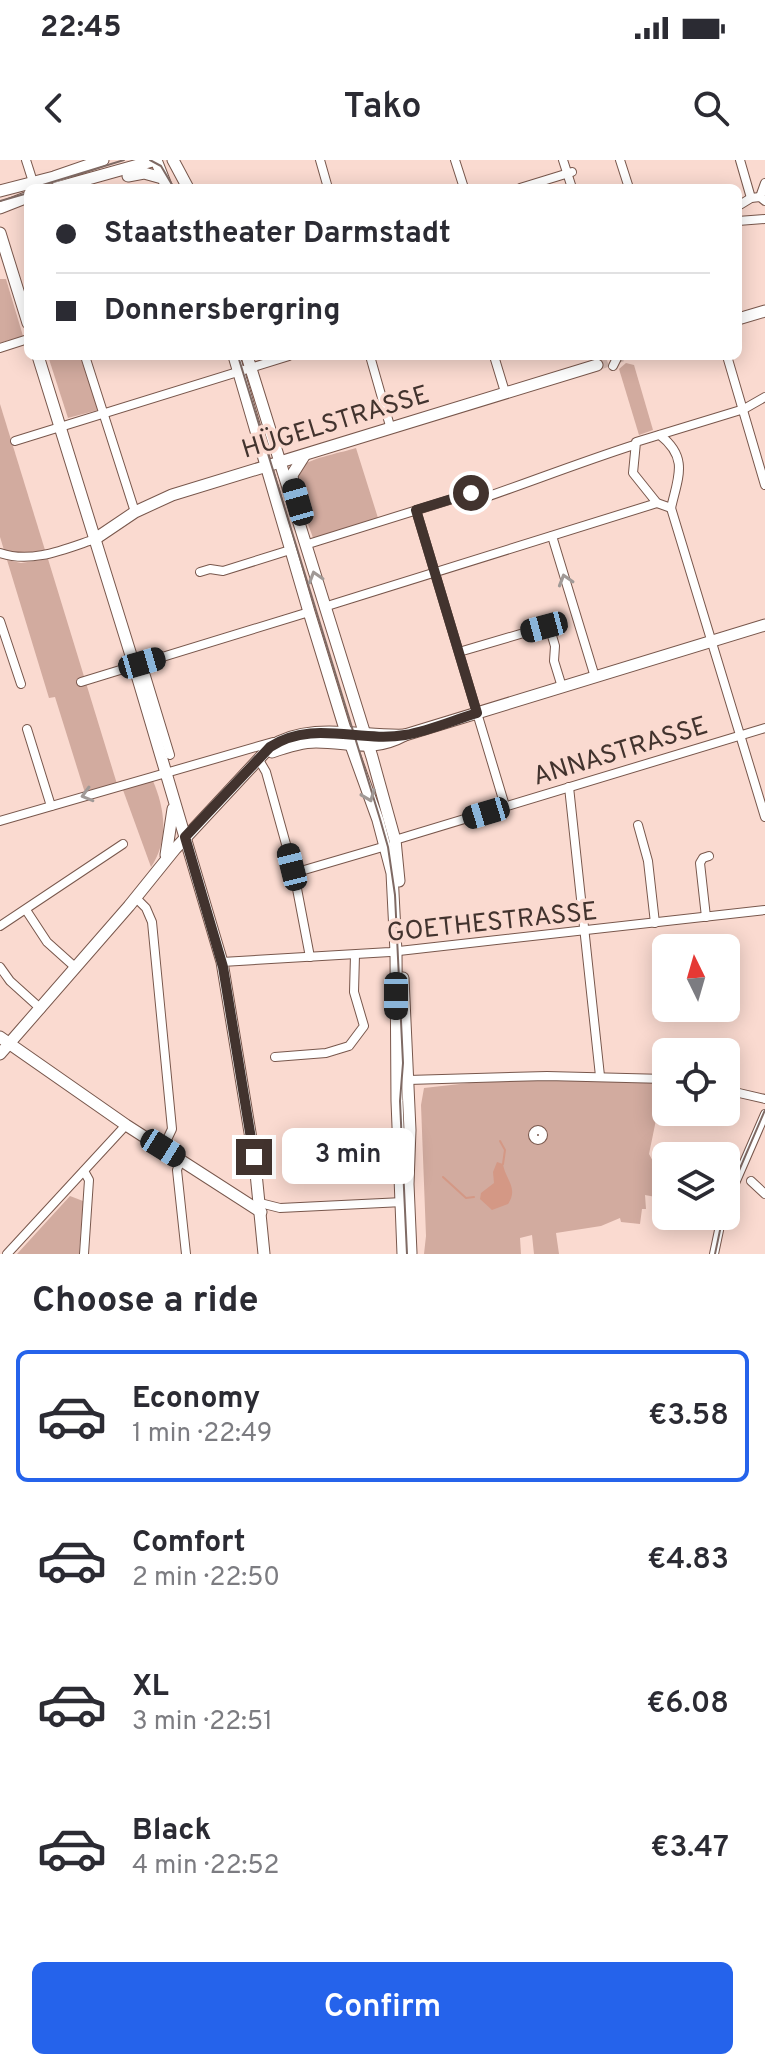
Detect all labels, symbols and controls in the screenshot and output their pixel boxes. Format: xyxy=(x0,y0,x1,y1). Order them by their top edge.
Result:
text: 22:45 xyxy=(40,10,122,47)
text: Tako xyxy=(344,85,421,131)
icon: back xyxy=(32,86,76,130)
icon: search xyxy=(689,86,733,130)
text: Staatstheater Darmstadt xyxy=(104,216,451,253)
text: Donnersbergring xyxy=(104,293,341,330)
street label: HÜGELSTRASSE xyxy=(238,378,433,468)
route start xyxy=(453,475,489,511)
car xyxy=(280,476,316,528)
one-way arrow xyxy=(308,571,324,585)
one-way arrow xyxy=(558,573,574,587)
car xyxy=(518,609,570,645)
car xyxy=(116,645,168,681)
street label: ANNASTRASSE xyxy=(529,710,712,795)
one-way arrow xyxy=(81,786,95,802)
one-way arrow xyxy=(359,788,376,802)
car xyxy=(460,795,512,831)
car xyxy=(275,841,309,893)
street label: GOETHESTRASSE xyxy=(385,896,599,951)
north arrow xyxy=(652,934,740,1022)
map controls xyxy=(652,934,740,1230)
car xyxy=(384,972,408,1020)
button: locate xyxy=(652,1038,740,1126)
car xyxy=(136,1125,190,1171)
callout: 3 min xyxy=(282,1129,414,1185)
route end xyxy=(236,1139,272,1175)
text: 3 min xyxy=(315,1139,381,1172)
button: layers xyxy=(652,1142,740,1230)
text: Choose a ride xyxy=(32,1279,258,1325)
icon: car xyxy=(36,1380,108,1452)
text: Economy xyxy=(132,1381,260,1418)
text: €3.58 xyxy=(648,1398,729,1435)
text: 1 min · 22:49 xyxy=(132,1418,272,1451)
icon: car xyxy=(36,1524,108,1596)
text: Comfort xyxy=(132,1525,245,1562)
text: €4.83 xyxy=(647,1542,729,1579)
text: 2 min · 22:50 xyxy=(132,1562,280,1595)
icon: car xyxy=(36,1668,108,1740)
text: XL xyxy=(132,1669,169,1706)
text: €6.08 xyxy=(646,1686,729,1723)
text: 3 min · 22:51 xyxy=(132,1706,273,1739)
icon: car xyxy=(36,1812,108,1884)
text: Black xyxy=(132,1813,211,1850)
text: €3.47 xyxy=(651,1830,729,1867)
text: 4 min · 22:52 xyxy=(132,1850,279,1883)
button: Confirm xyxy=(32,1962,733,2054)

